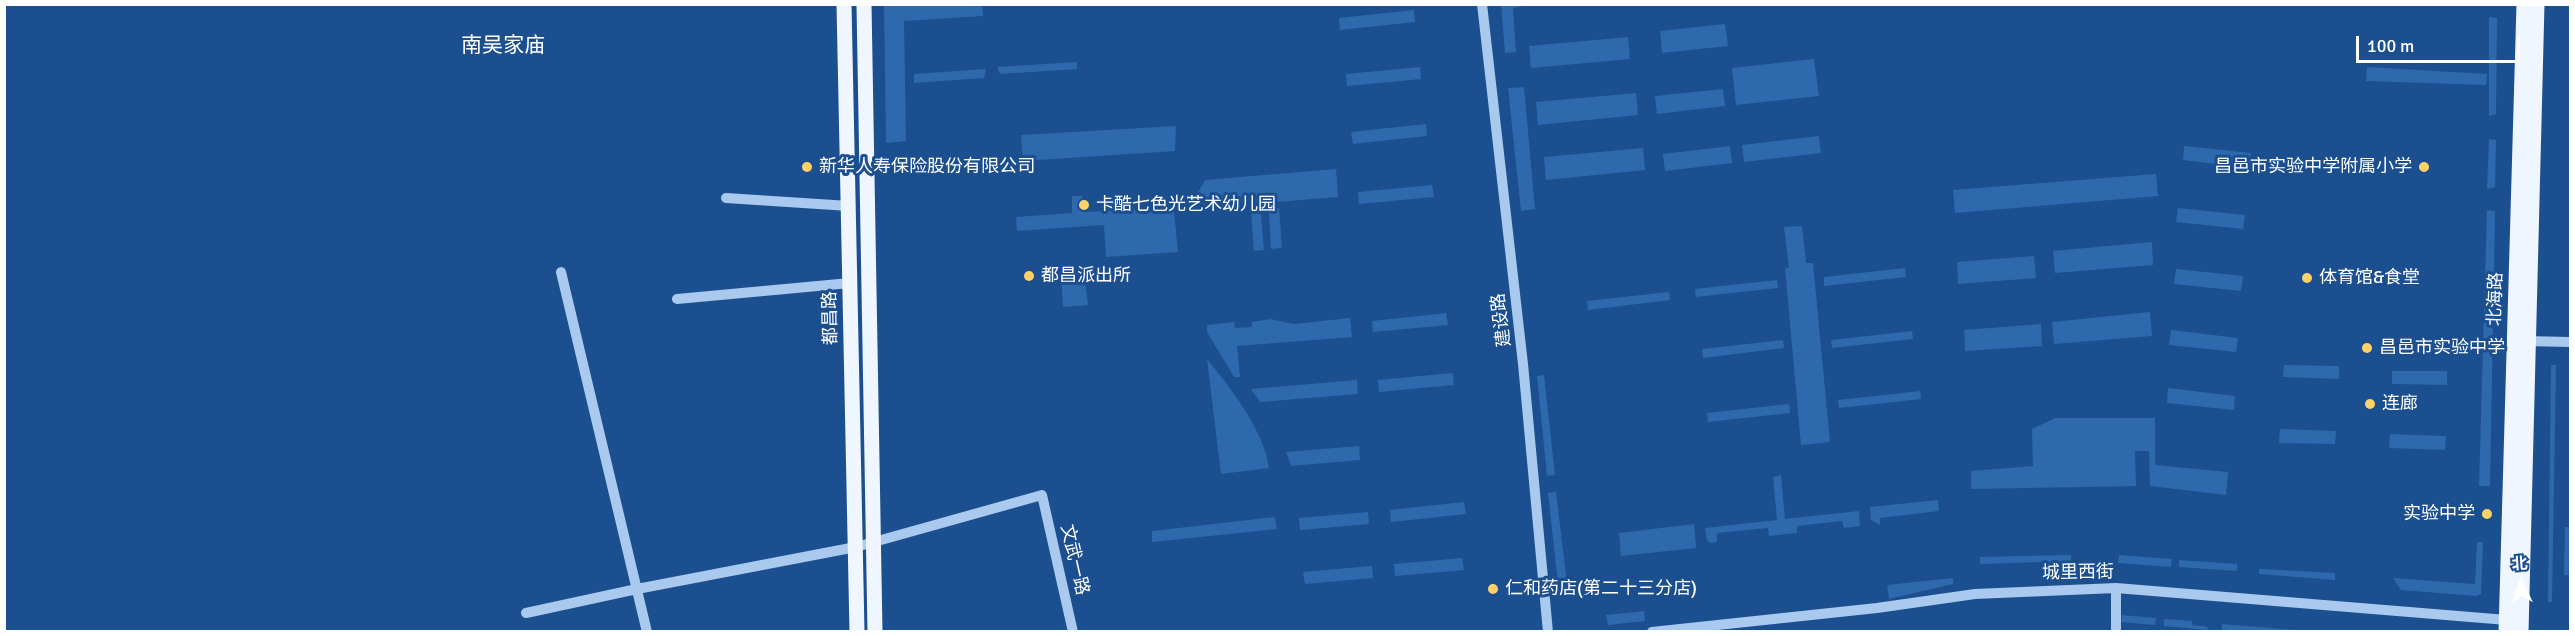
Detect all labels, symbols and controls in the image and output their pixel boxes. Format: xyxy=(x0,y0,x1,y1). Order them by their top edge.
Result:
scale bar xyxy=(2359,24,2522,62)
district label: 南吴家庙 xyxy=(461,33,545,59)
text: 100 m xyxy=(2367,35,2414,57)
place label: 新华人寿保险股份有限公司 xyxy=(819,156,1035,178)
place label: 昌邑市实验中学附属小学 xyxy=(2214,156,2412,178)
marker: 新华人寿保险股份有限公司 xyxy=(800,160,814,174)
marker: 昌邑市实验中学附属小学 xyxy=(2417,160,2431,174)
place label: 卡酷七色光艺术幼儿园 xyxy=(1096,194,1276,216)
marker: 卡酷七色光艺术幼儿园 xyxy=(1077,198,1091,212)
place label: 都昌派出所 xyxy=(1041,265,1131,287)
place label: 体育馆&食堂 xyxy=(2319,267,2420,289)
marker: 都昌派出所 xyxy=(1022,269,1036,283)
marker: 体育馆&食堂 xyxy=(2300,271,2314,285)
street label: 北海路 xyxy=(2484,272,2508,326)
street label: 都昌路 xyxy=(820,291,842,345)
street label: 建设路 xyxy=(1488,292,1516,348)
place label: 昌邑市实验中学 xyxy=(2379,337,2505,359)
marker: 昌邑市实验中学 xyxy=(2360,341,2374,355)
place label: 连廊 xyxy=(2382,393,2418,415)
marker: 连廊 xyxy=(2363,397,2377,411)
place label: 实验中学 xyxy=(2403,503,2475,525)
marker: 实验中学 xyxy=(2480,507,2494,521)
street label: 文武一路 xyxy=(1055,522,1093,598)
north arrow xyxy=(2491,552,2551,612)
text: 北 xyxy=(2511,554,2528,575)
street label: 城里西街 xyxy=(2042,562,2114,584)
place label: 仁和药店(第二十三分店) xyxy=(1505,578,1697,600)
marker: 仁和药店(第二十三分店) xyxy=(1486,582,1500,596)

